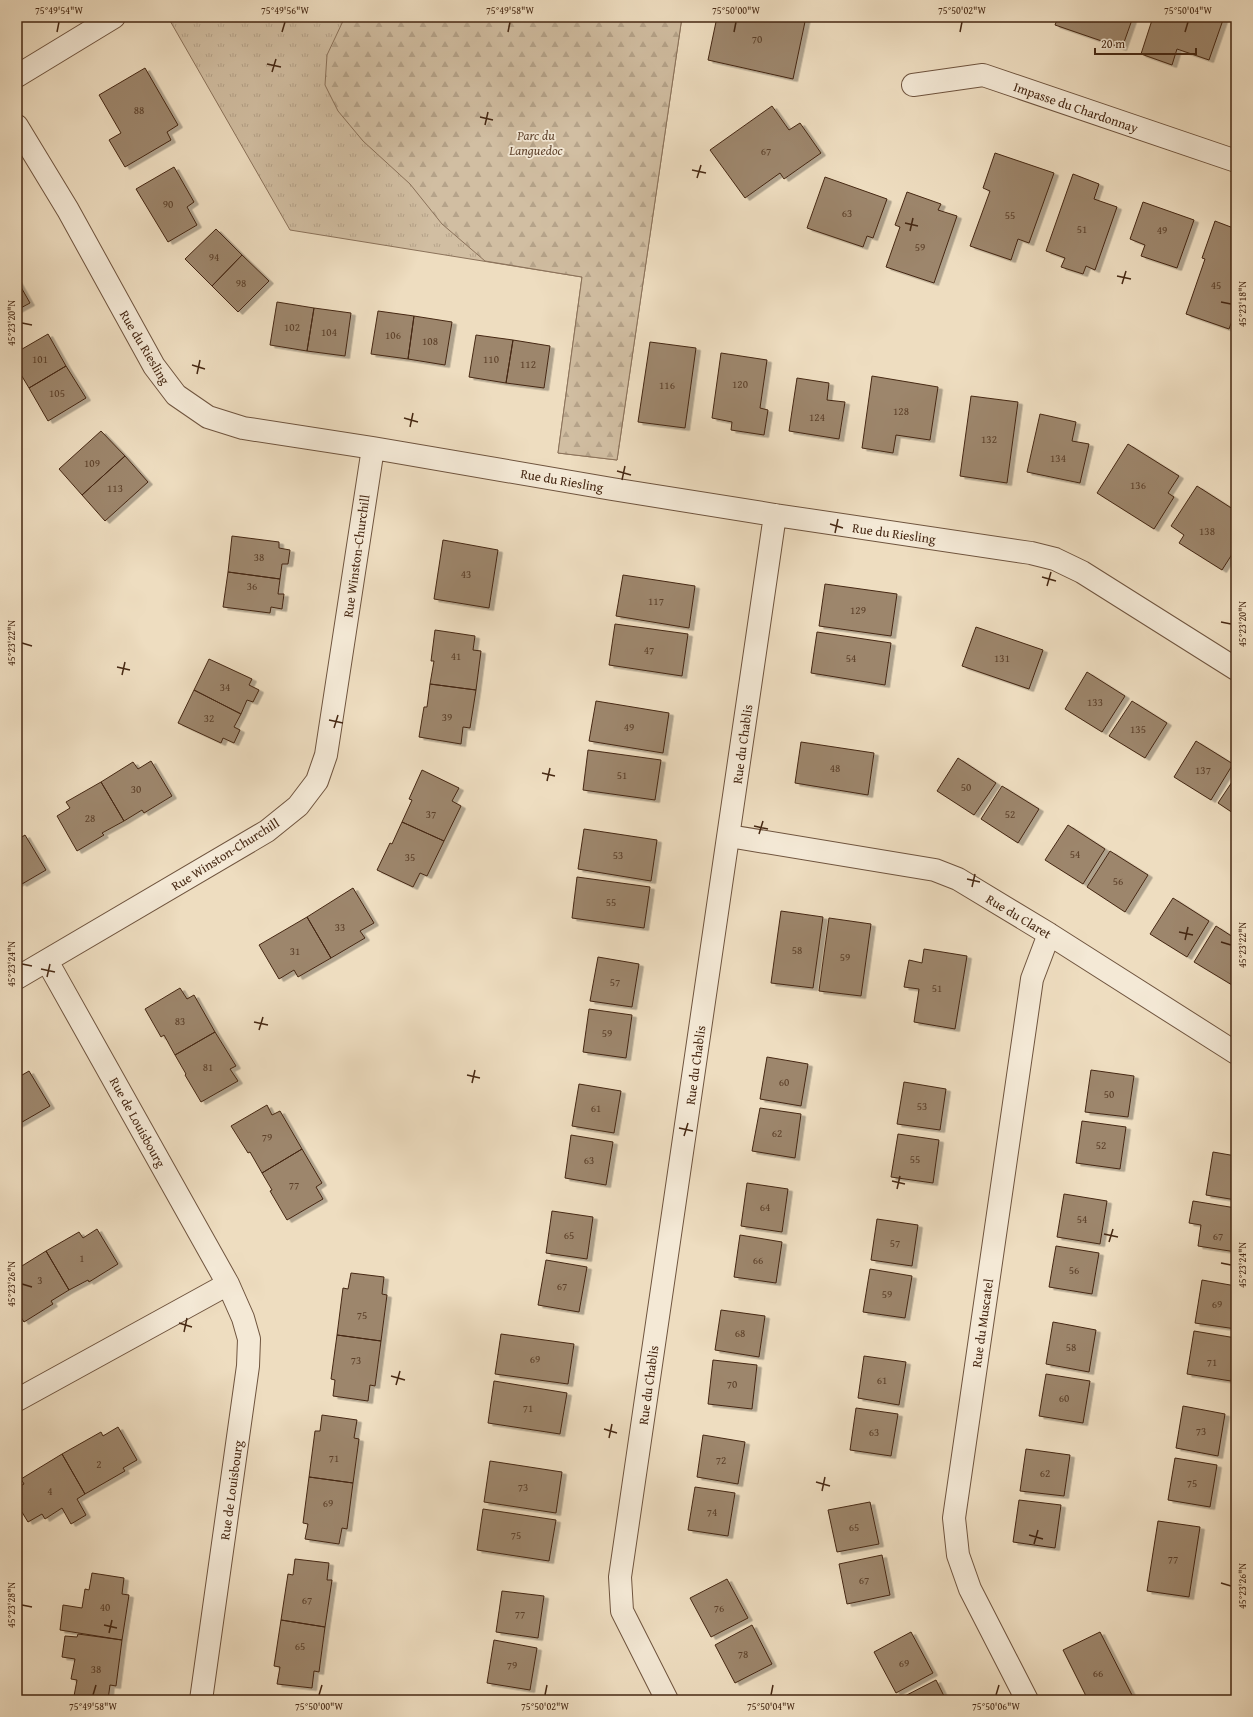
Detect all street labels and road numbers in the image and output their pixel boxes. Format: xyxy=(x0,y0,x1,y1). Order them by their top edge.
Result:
street label: Impasse du Chardonnay xyxy=(1011,77,1141,138)
street label: Rue du Riesling xyxy=(115,306,175,389)
street label: Rue du Riesling xyxy=(519,464,605,497)
street label: Rue Winston-Churchill xyxy=(338,493,375,619)
street label: Rue du Riesling xyxy=(851,518,937,549)
street label: Rue du Chablis xyxy=(728,703,757,785)
street label: Rue Winston-Churchill xyxy=(168,813,283,895)
street label: Rue du Claret xyxy=(983,889,1055,944)
street label: Rue du Chablis xyxy=(681,1024,710,1106)
street label: Rue de Louisbourg xyxy=(105,1074,170,1171)
street label: Rue du Muscatel xyxy=(967,1277,998,1369)
street label: Rue du Chablis xyxy=(634,1344,663,1426)
street label: Rue de Louisbourg xyxy=(215,1439,248,1541)

